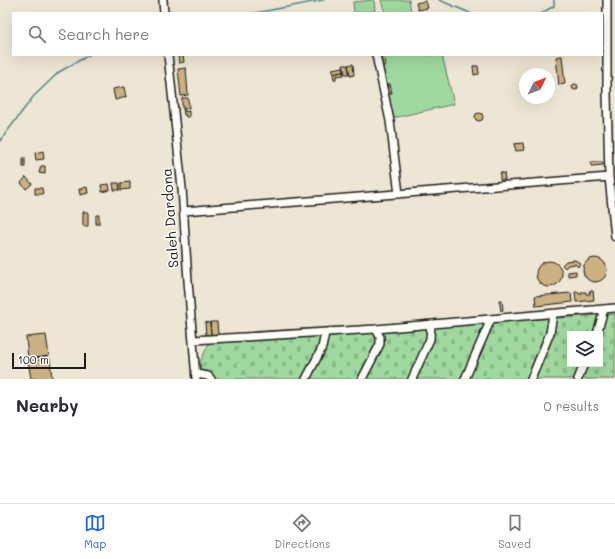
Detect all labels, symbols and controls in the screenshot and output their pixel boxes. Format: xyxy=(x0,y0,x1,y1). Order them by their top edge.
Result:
search box xyxy=(12,12,603,56)
icon: search xyxy=(26,23,48,45)
text: Search here xyxy=(58,24,149,44)
north arrow xyxy=(519,68,555,104)
street label: Saleh Dardona xyxy=(157,167,182,269)
map controls xyxy=(567,331,603,367)
button: layers xyxy=(567,331,603,367)
scale bar xyxy=(12,351,86,370)
text: 100 m xyxy=(18,352,49,367)
text: Nearby xyxy=(16,394,78,416)
text: 0 results xyxy=(544,397,599,414)
tab: Map xyxy=(84,512,106,551)
tab: Directions xyxy=(274,512,330,551)
tab: Saved xyxy=(498,512,531,551)

